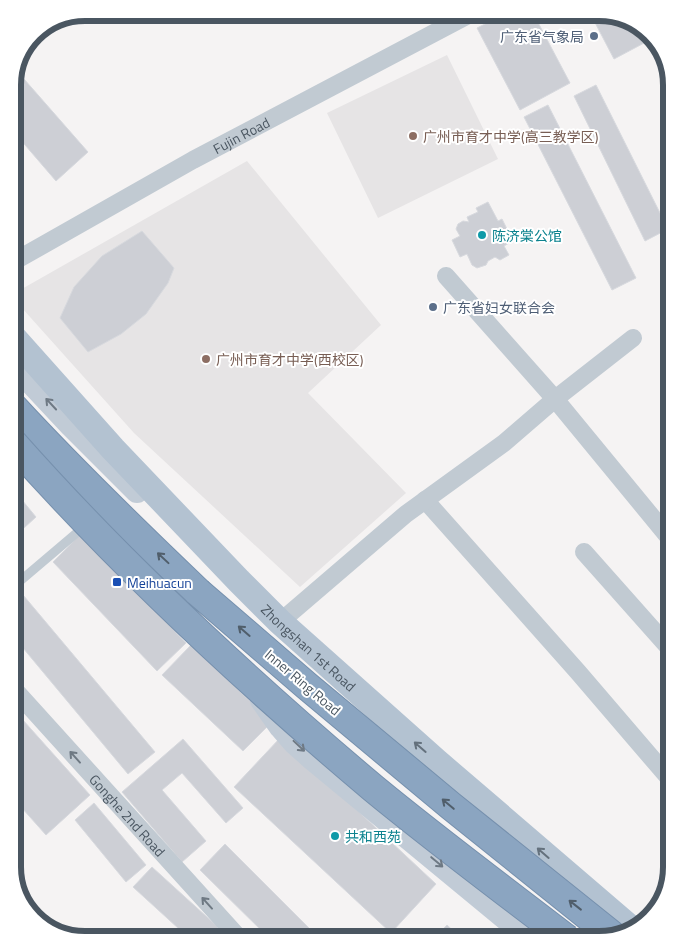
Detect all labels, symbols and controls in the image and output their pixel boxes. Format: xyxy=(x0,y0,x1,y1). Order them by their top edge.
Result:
place label: 广东省气象局 xyxy=(500,26,584,47)
marker: 广东省气象局 xyxy=(588,30,600,42)
street label: Fujin Road xyxy=(209,111,273,158)
place label: 广州市育才中学(高三教学区) xyxy=(423,126,598,147)
marker: 广州市育才中学(高三教学区) xyxy=(407,130,419,142)
place label: 陈济棠公馆 xyxy=(492,225,562,246)
marker: 陈济棠公馆 xyxy=(476,229,488,241)
place label: 广东省妇女联合会 xyxy=(443,297,555,318)
marker: 广东省妇女联合会 xyxy=(427,301,439,313)
place label: 广州市育才中学(西校区) xyxy=(216,349,363,370)
marker: 广州市育才中学(西校区) xyxy=(200,353,212,365)
one-way arrow xyxy=(45,398,57,410)
one-way arrow xyxy=(156,552,169,564)
place label: Meihuacun xyxy=(127,572,192,593)
marker: Meihuacun xyxy=(111,576,123,588)
street label: Zhongshan 1st Road xyxy=(257,599,361,696)
one-way arrow xyxy=(237,626,250,637)
street label: Inner Ring Road xyxy=(261,644,345,720)
one-way arrow xyxy=(293,741,306,752)
one-way arrow xyxy=(413,741,426,752)
one-way arrow xyxy=(69,750,81,763)
street label: Gonghe 2nd Road xyxy=(85,769,171,861)
one-way arrow xyxy=(442,799,455,810)
place label: 共和西苑 xyxy=(345,826,401,847)
marker: 共和西苑 xyxy=(329,830,341,842)
one-way arrow xyxy=(536,847,549,859)
one-way arrow xyxy=(430,857,443,868)
one-way arrow xyxy=(201,897,213,910)
one-way arrow xyxy=(569,900,582,911)

